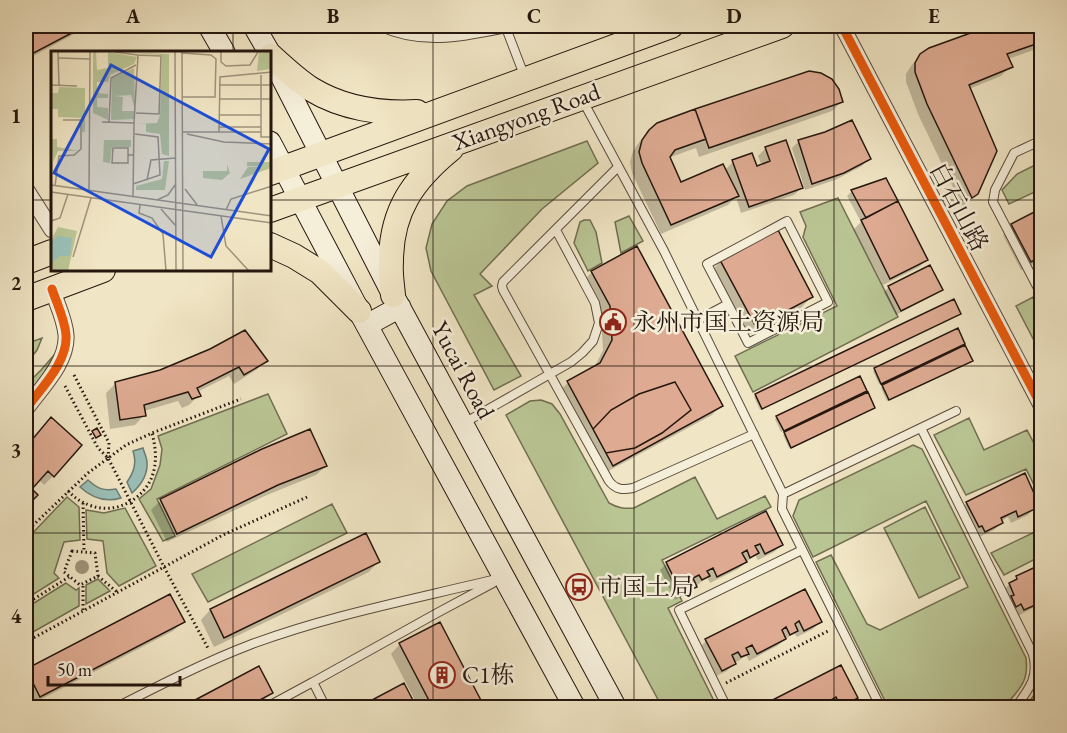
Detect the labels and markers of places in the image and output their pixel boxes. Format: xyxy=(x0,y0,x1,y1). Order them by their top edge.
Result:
place label: 永州市国土资源局 xyxy=(632,306,824,337)
public building icon: 永州市国土资源局 xyxy=(598,307,628,337)
place label: 市国土局 xyxy=(598,571,694,602)
bus stop icon: 市国土局 xyxy=(564,572,594,602)
place label: C1栋 xyxy=(462,659,515,690)
building icon: C1栋 xyxy=(427,660,457,690)

